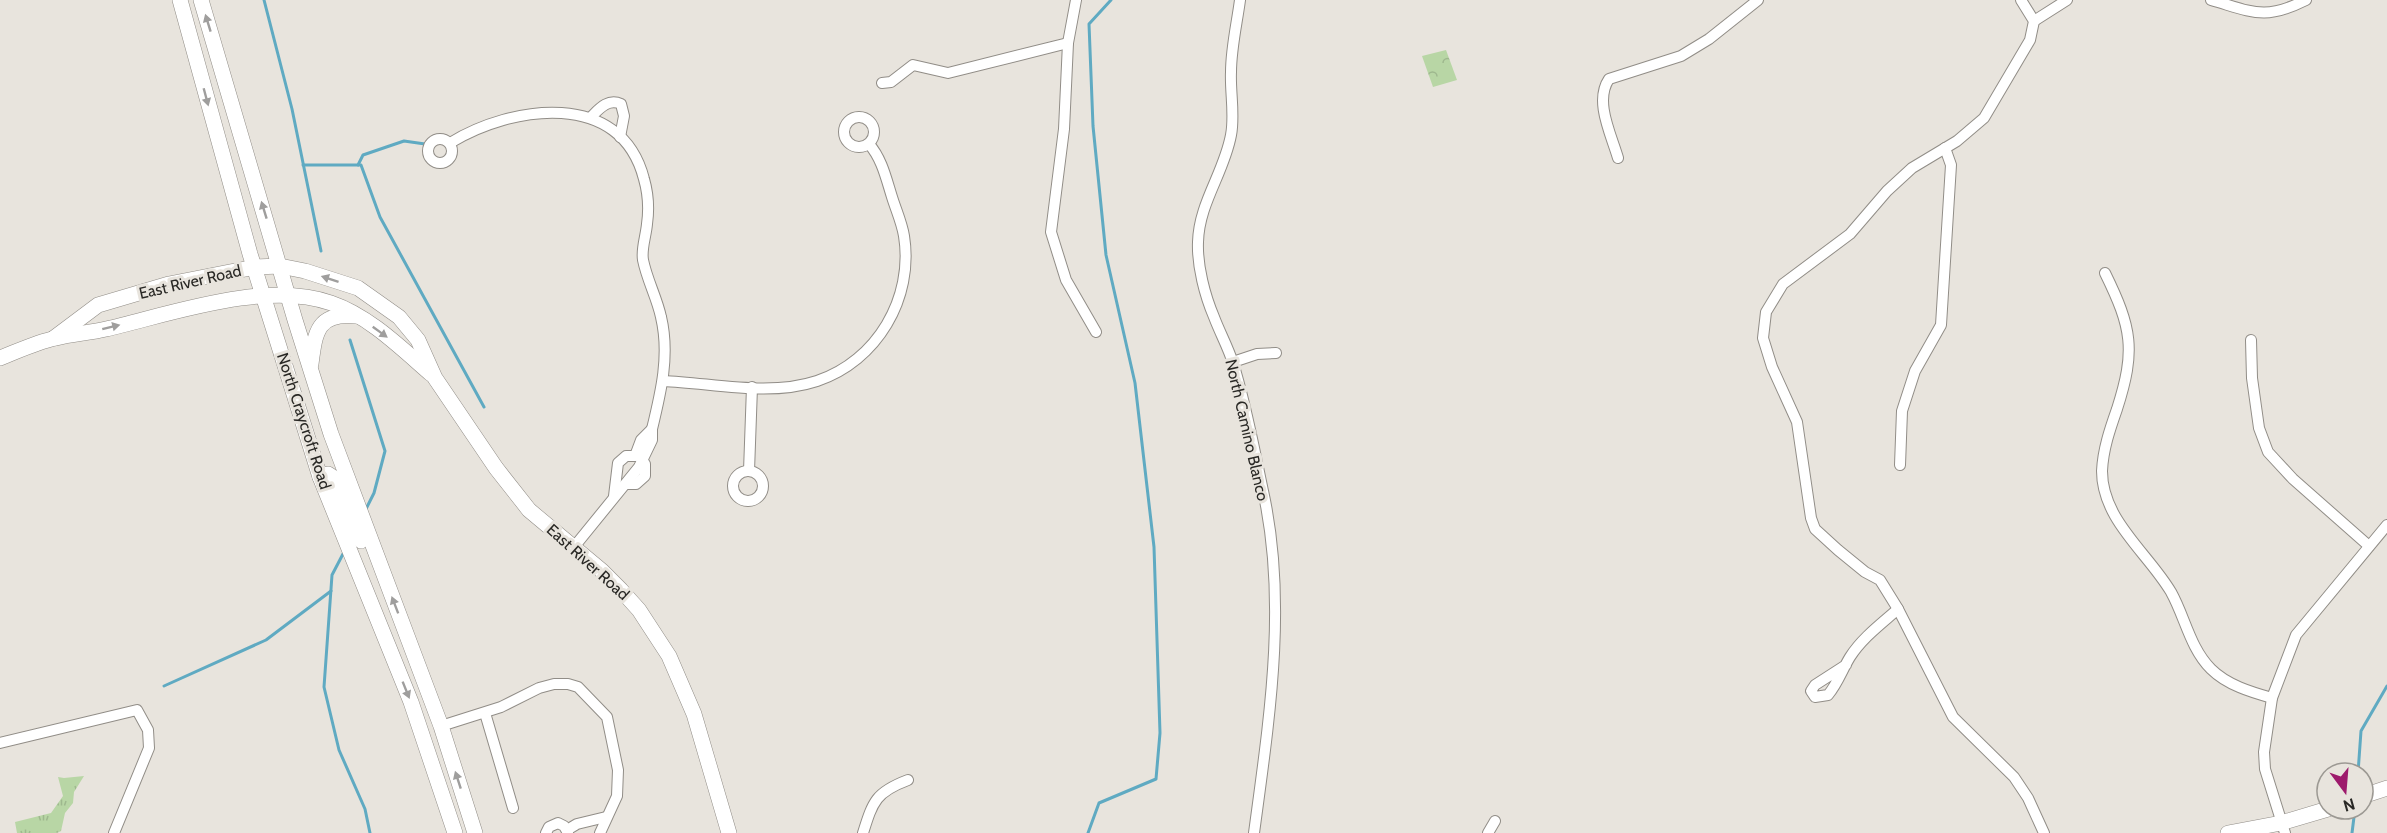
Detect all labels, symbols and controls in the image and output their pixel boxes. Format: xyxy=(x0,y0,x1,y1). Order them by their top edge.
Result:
one-way arrow xyxy=(203,14,212,32)
one-way arrow xyxy=(201,88,211,106)
one-way arrow xyxy=(259,201,268,219)
street label: East River Road xyxy=(137,261,243,303)
one-way arrow xyxy=(321,274,339,284)
one-way arrow xyxy=(102,322,121,332)
one-way arrow xyxy=(372,325,387,337)
street label: North Craycroft Road xyxy=(273,350,335,492)
street label: North Camino Blanco xyxy=(1221,357,1273,503)
street label: East River Road xyxy=(543,520,633,604)
one-way arrow xyxy=(390,596,400,614)
one-way arrow xyxy=(402,681,411,699)
north arrow xyxy=(2315,761,2375,821)
one-way arrow xyxy=(453,771,462,789)
text: N xyxy=(2341,794,2357,816)

